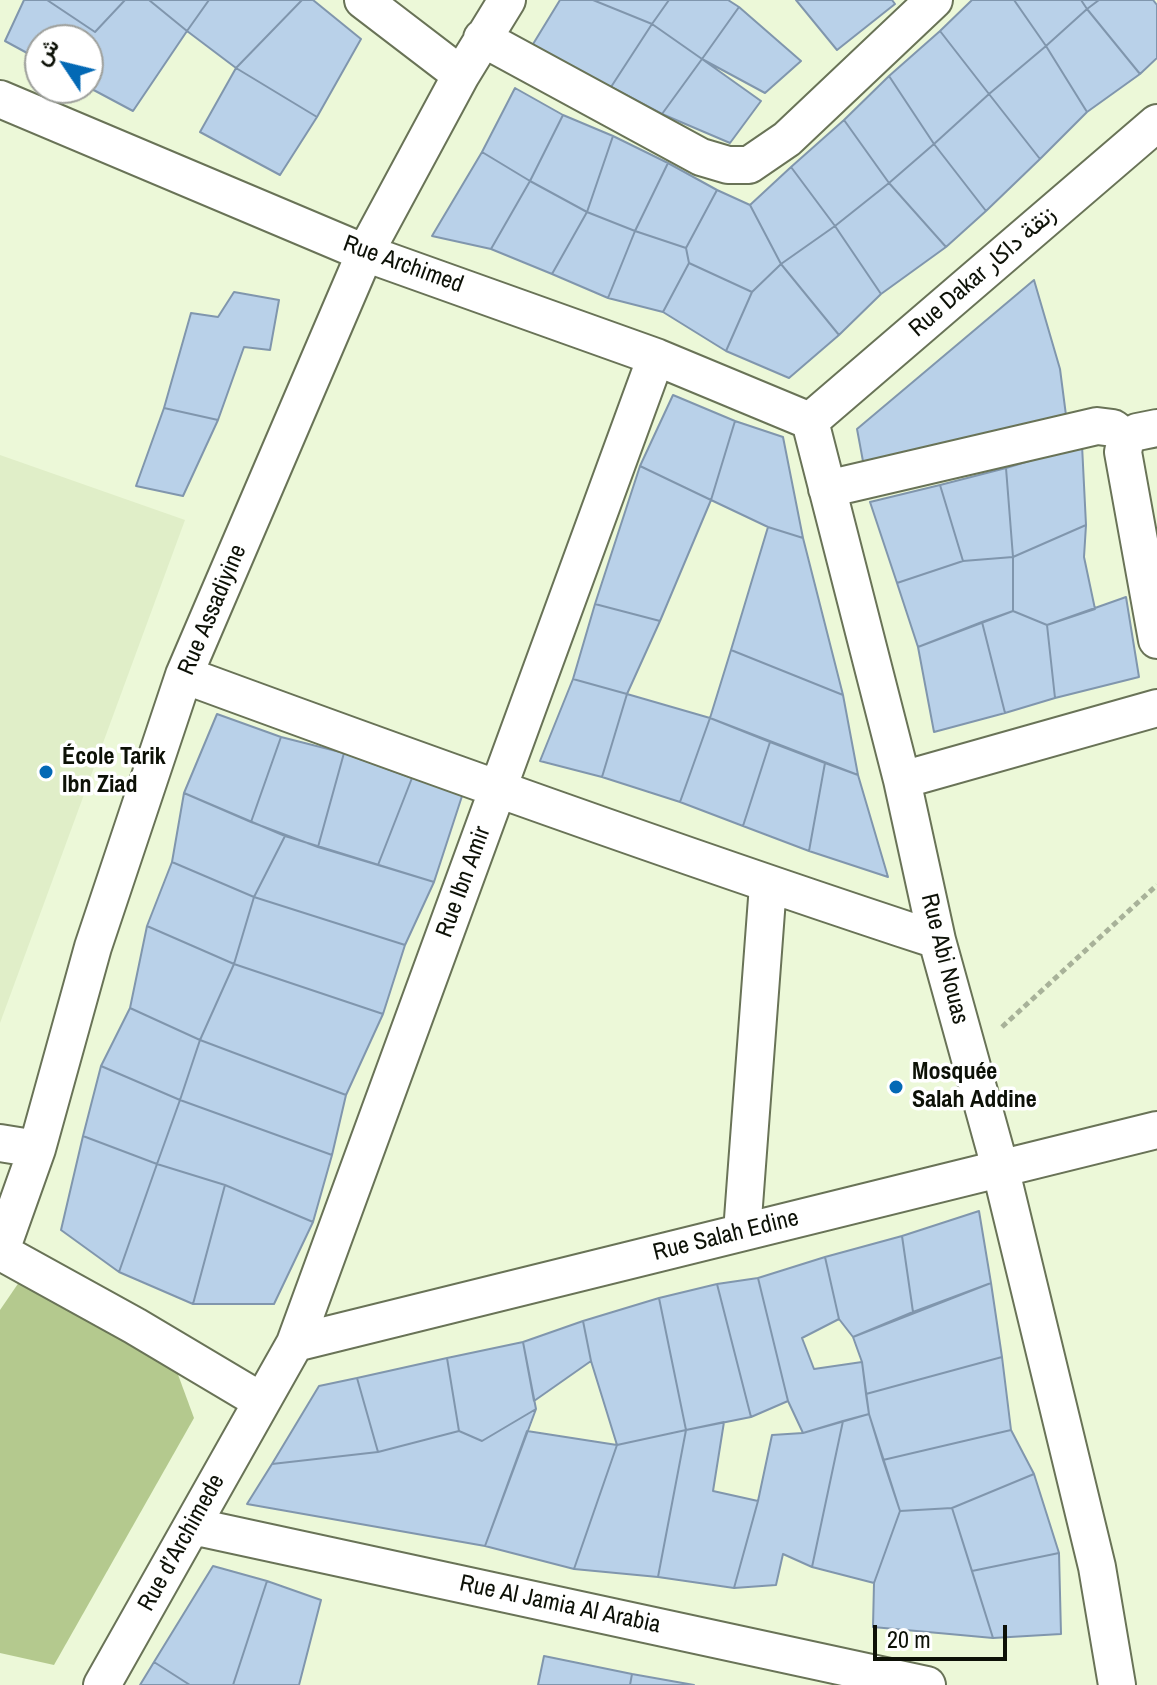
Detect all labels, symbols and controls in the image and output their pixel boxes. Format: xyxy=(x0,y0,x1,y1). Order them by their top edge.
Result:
north arrow xyxy=(24,24,104,104)
text: ش xyxy=(26,32,66,71)
street label: Rue Dakar زنقة داكار xyxy=(904,200,1062,344)
street label: Rue Archimed xyxy=(339,230,467,300)
street label: Rue Assadiyine xyxy=(173,540,253,680)
place label: École Tarik Ibn Ziad xyxy=(62,744,166,800)
marker: École Tarik Ibn Ziad xyxy=(37,763,55,781)
street label: Rue Ibn Amir xyxy=(431,823,497,941)
street label: Rue Abi Nouas xyxy=(914,891,974,1027)
place label: Mosquée Salah Addine xyxy=(912,1059,1037,1115)
marker: Mosquée Salah Addine xyxy=(887,1078,905,1096)
street label: Rue Salah Edine xyxy=(650,1204,802,1268)
street label: Rue d’Archimede xyxy=(133,1470,231,1616)
street label: Rue Al Jamia Al Arabia xyxy=(457,1570,663,1640)
scale bar xyxy=(877,1609,1011,1659)
text: 20 m xyxy=(887,1623,931,1655)

